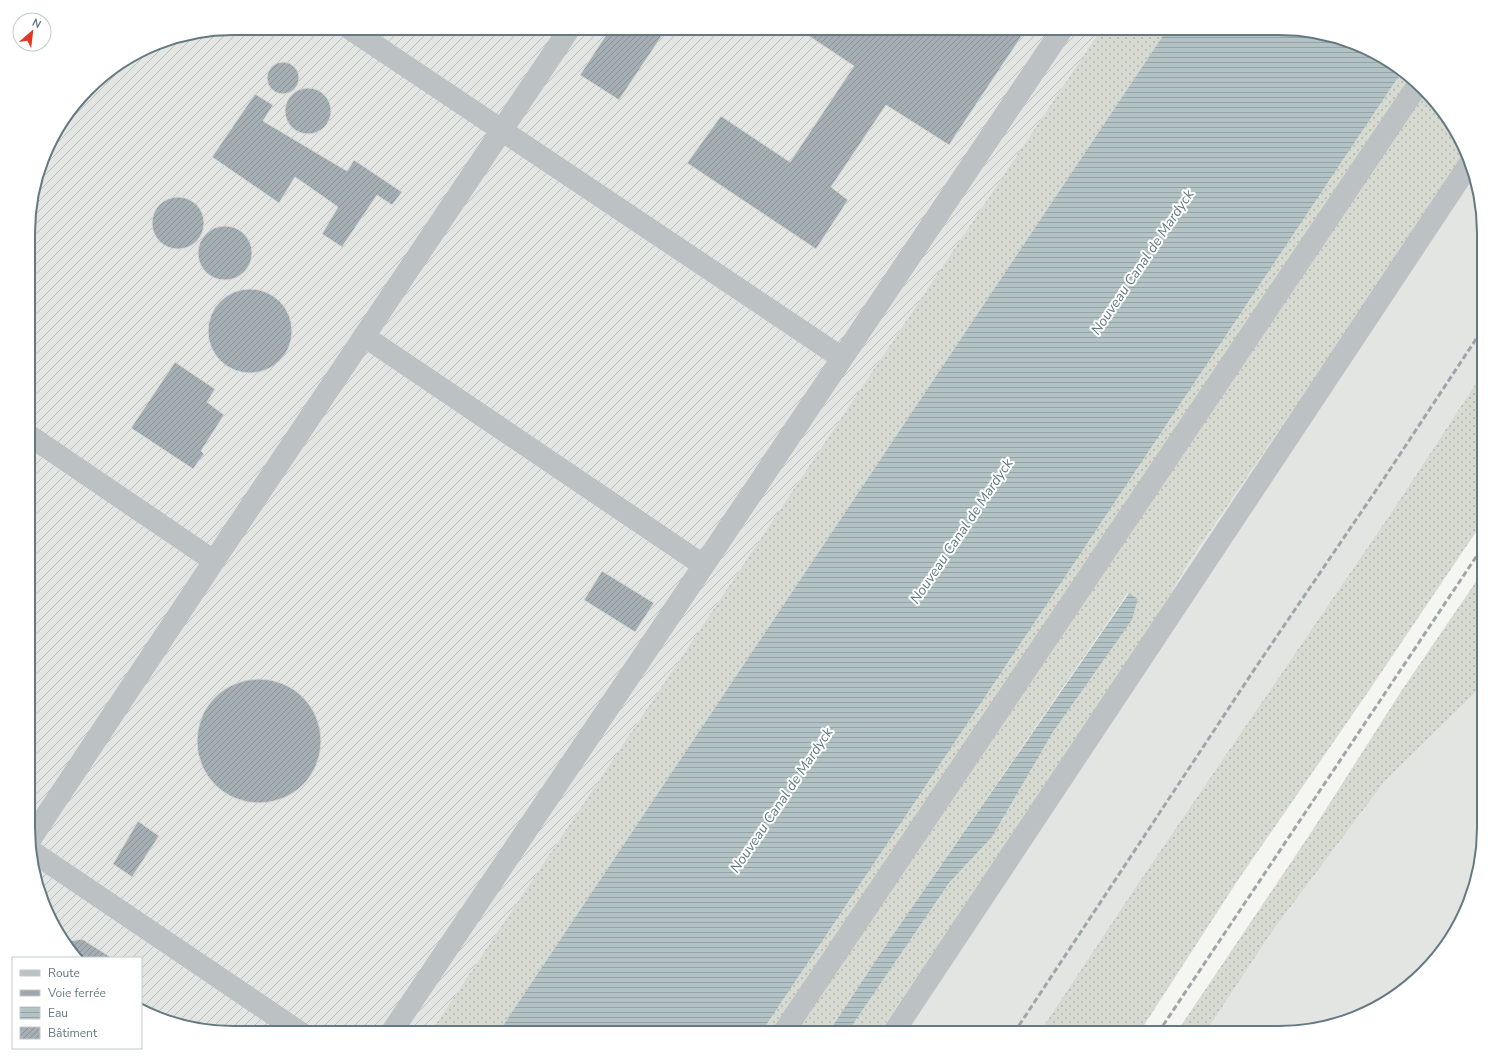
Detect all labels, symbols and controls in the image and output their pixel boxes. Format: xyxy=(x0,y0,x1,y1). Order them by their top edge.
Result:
north arrow xyxy=(12,12,52,52)
text: N xyxy=(29,15,44,32)
water label: Nouveau Canal de Mardyck xyxy=(1087,185,1199,339)
water label: Nouveau Canal de Mardyck xyxy=(906,454,1018,608)
water label: Nouveau Canal de Mardyck xyxy=(726,723,838,877)
legend xyxy=(12,957,142,1049)
text: Route xyxy=(48,965,80,981)
text: Voie ferrée xyxy=(47,985,106,1001)
text: Eau xyxy=(48,1005,68,1021)
text: Bâtiment xyxy=(48,1025,98,1041)

